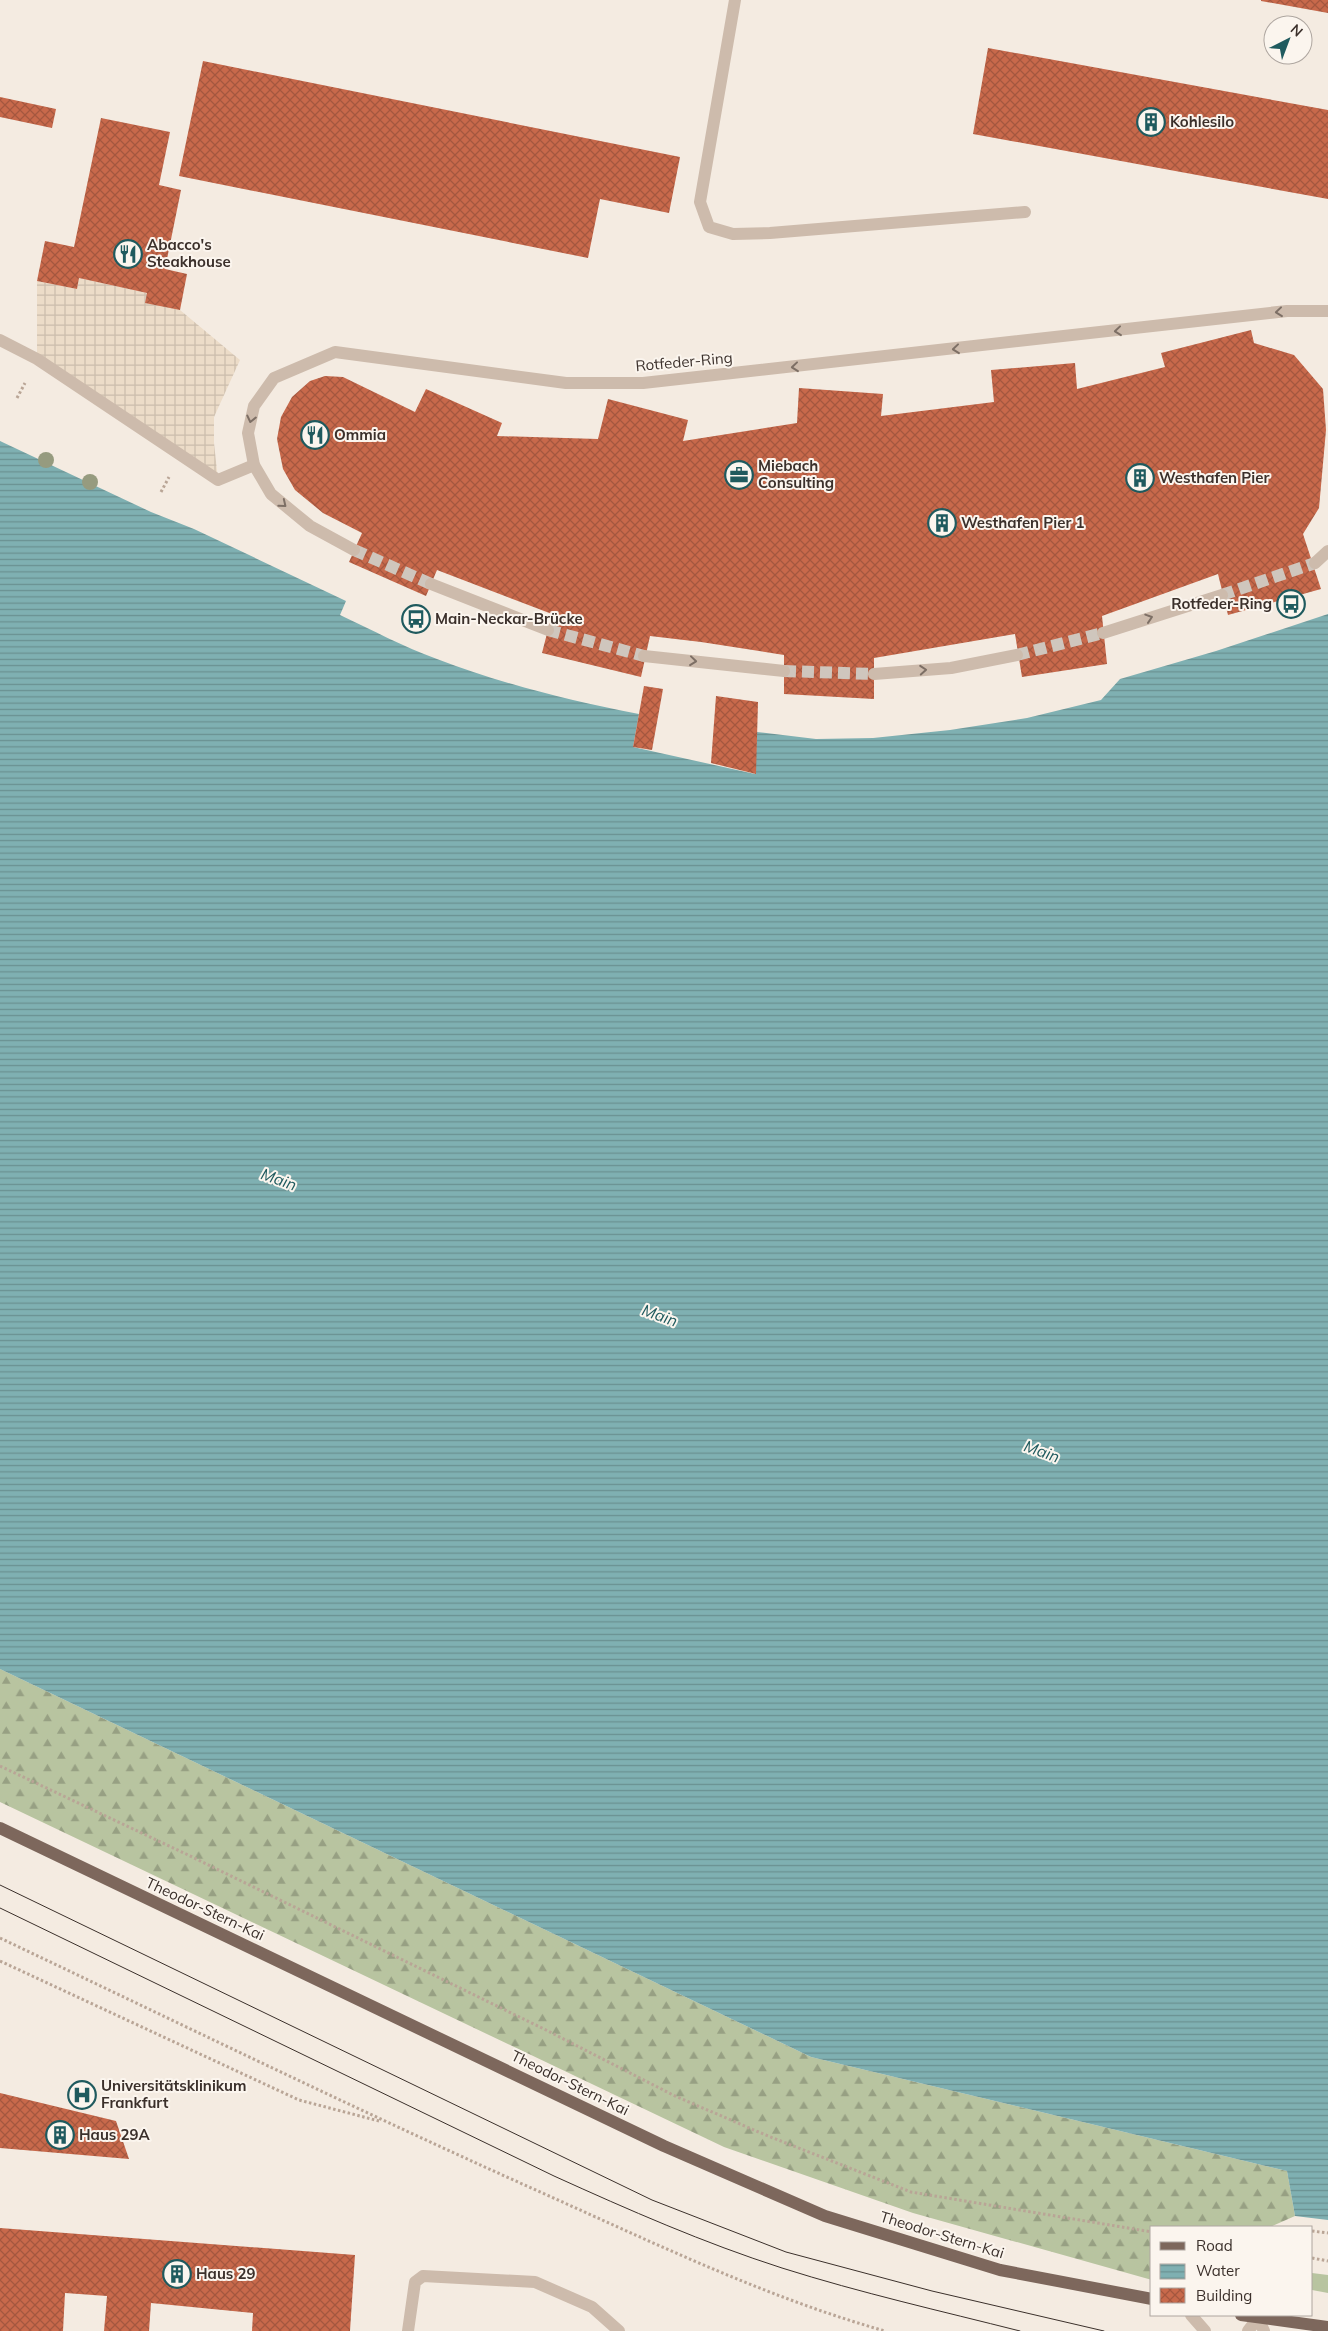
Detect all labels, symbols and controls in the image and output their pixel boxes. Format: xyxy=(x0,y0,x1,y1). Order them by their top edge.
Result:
north arrow xyxy=(1263,15,1313,65)
text: N xyxy=(1287,20,1307,41)
building icon: Kohlesilo xyxy=(1136,107,1166,137)
place label: Kohlesilo xyxy=(1170,112,1234,131)
place label: Abacco's Steakhouse xyxy=(147,235,231,271)
restaurant icon: Abacco's Steakhouse xyxy=(113,239,143,269)
one-way arrow xyxy=(1275,306,1283,317)
one-way arrow xyxy=(1114,325,1122,336)
one-way arrow xyxy=(952,343,960,354)
street label: Rotfeder-Ring xyxy=(635,348,733,375)
one-way arrow xyxy=(791,361,799,372)
one-way arrow xyxy=(246,414,257,423)
restaurant icon: Ommia xyxy=(300,420,330,450)
place label: Ommia xyxy=(334,425,386,444)
place label: Miebach Consulting xyxy=(758,456,834,492)
office icon: Miebach Consulting xyxy=(724,460,754,490)
building icon: Westhafen Pier xyxy=(1125,463,1155,493)
place label: Westhafen Pier xyxy=(1159,468,1269,487)
one-way arrow xyxy=(277,498,286,507)
building icon: Westhafen Pier 1 xyxy=(927,508,957,538)
place label: Westhafen Pier 1 xyxy=(961,513,1084,532)
bus stop icon: Rotfeder-Ring xyxy=(1276,589,1306,619)
place label: Rotfeder-Ring xyxy=(1171,594,1272,613)
bus stop icon: Main-Neckar-Brücke xyxy=(401,604,431,634)
place label: Main-Neckar-Brücke xyxy=(435,609,583,628)
one-way arrow xyxy=(1145,614,1153,624)
one-way arrow xyxy=(689,655,697,666)
one-way arrow xyxy=(919,665,927,676)
water label: Main xyxy=(258,1163,300,1195)
water label: Main xyxy=(639,1299,681,1331)
water label: Main xyxy=(1021,1435,1063,1467)
street label: Theodor-Stern-Kai xyxy=(143,1873,268,1944)
street label: Theodor-Stern-Kai xyxy=(508,2046,632,2119)
place label: Universitätsklinikum Frankfurt xyxy=(101,2076,247,2112)
hospital icon: Universitätsklinikum Frankfurt xyxy=(67,2080,97,2110)
building icon: Haus 29A xyxy=(45,2120,75,2150)
place label: Haus 29A xyxy=(79,2125,150,2144)
street label: Theodor-Stern-Kai xyxy=(878,2207,1006,2262)
legend xyxy=(1150,2226,1313,2316)
text: Road xyxy=(1196,2236,1233,2255)
building icon: Haus 29 xyxy=(162,2259,192,2289)
text: Water xyxy=(1196,2261,1240,2280)
place label: Haus 29 xyxy=(196,2264,255,2283)
text: Building xyxy=(1196,2286,1252,2305)

